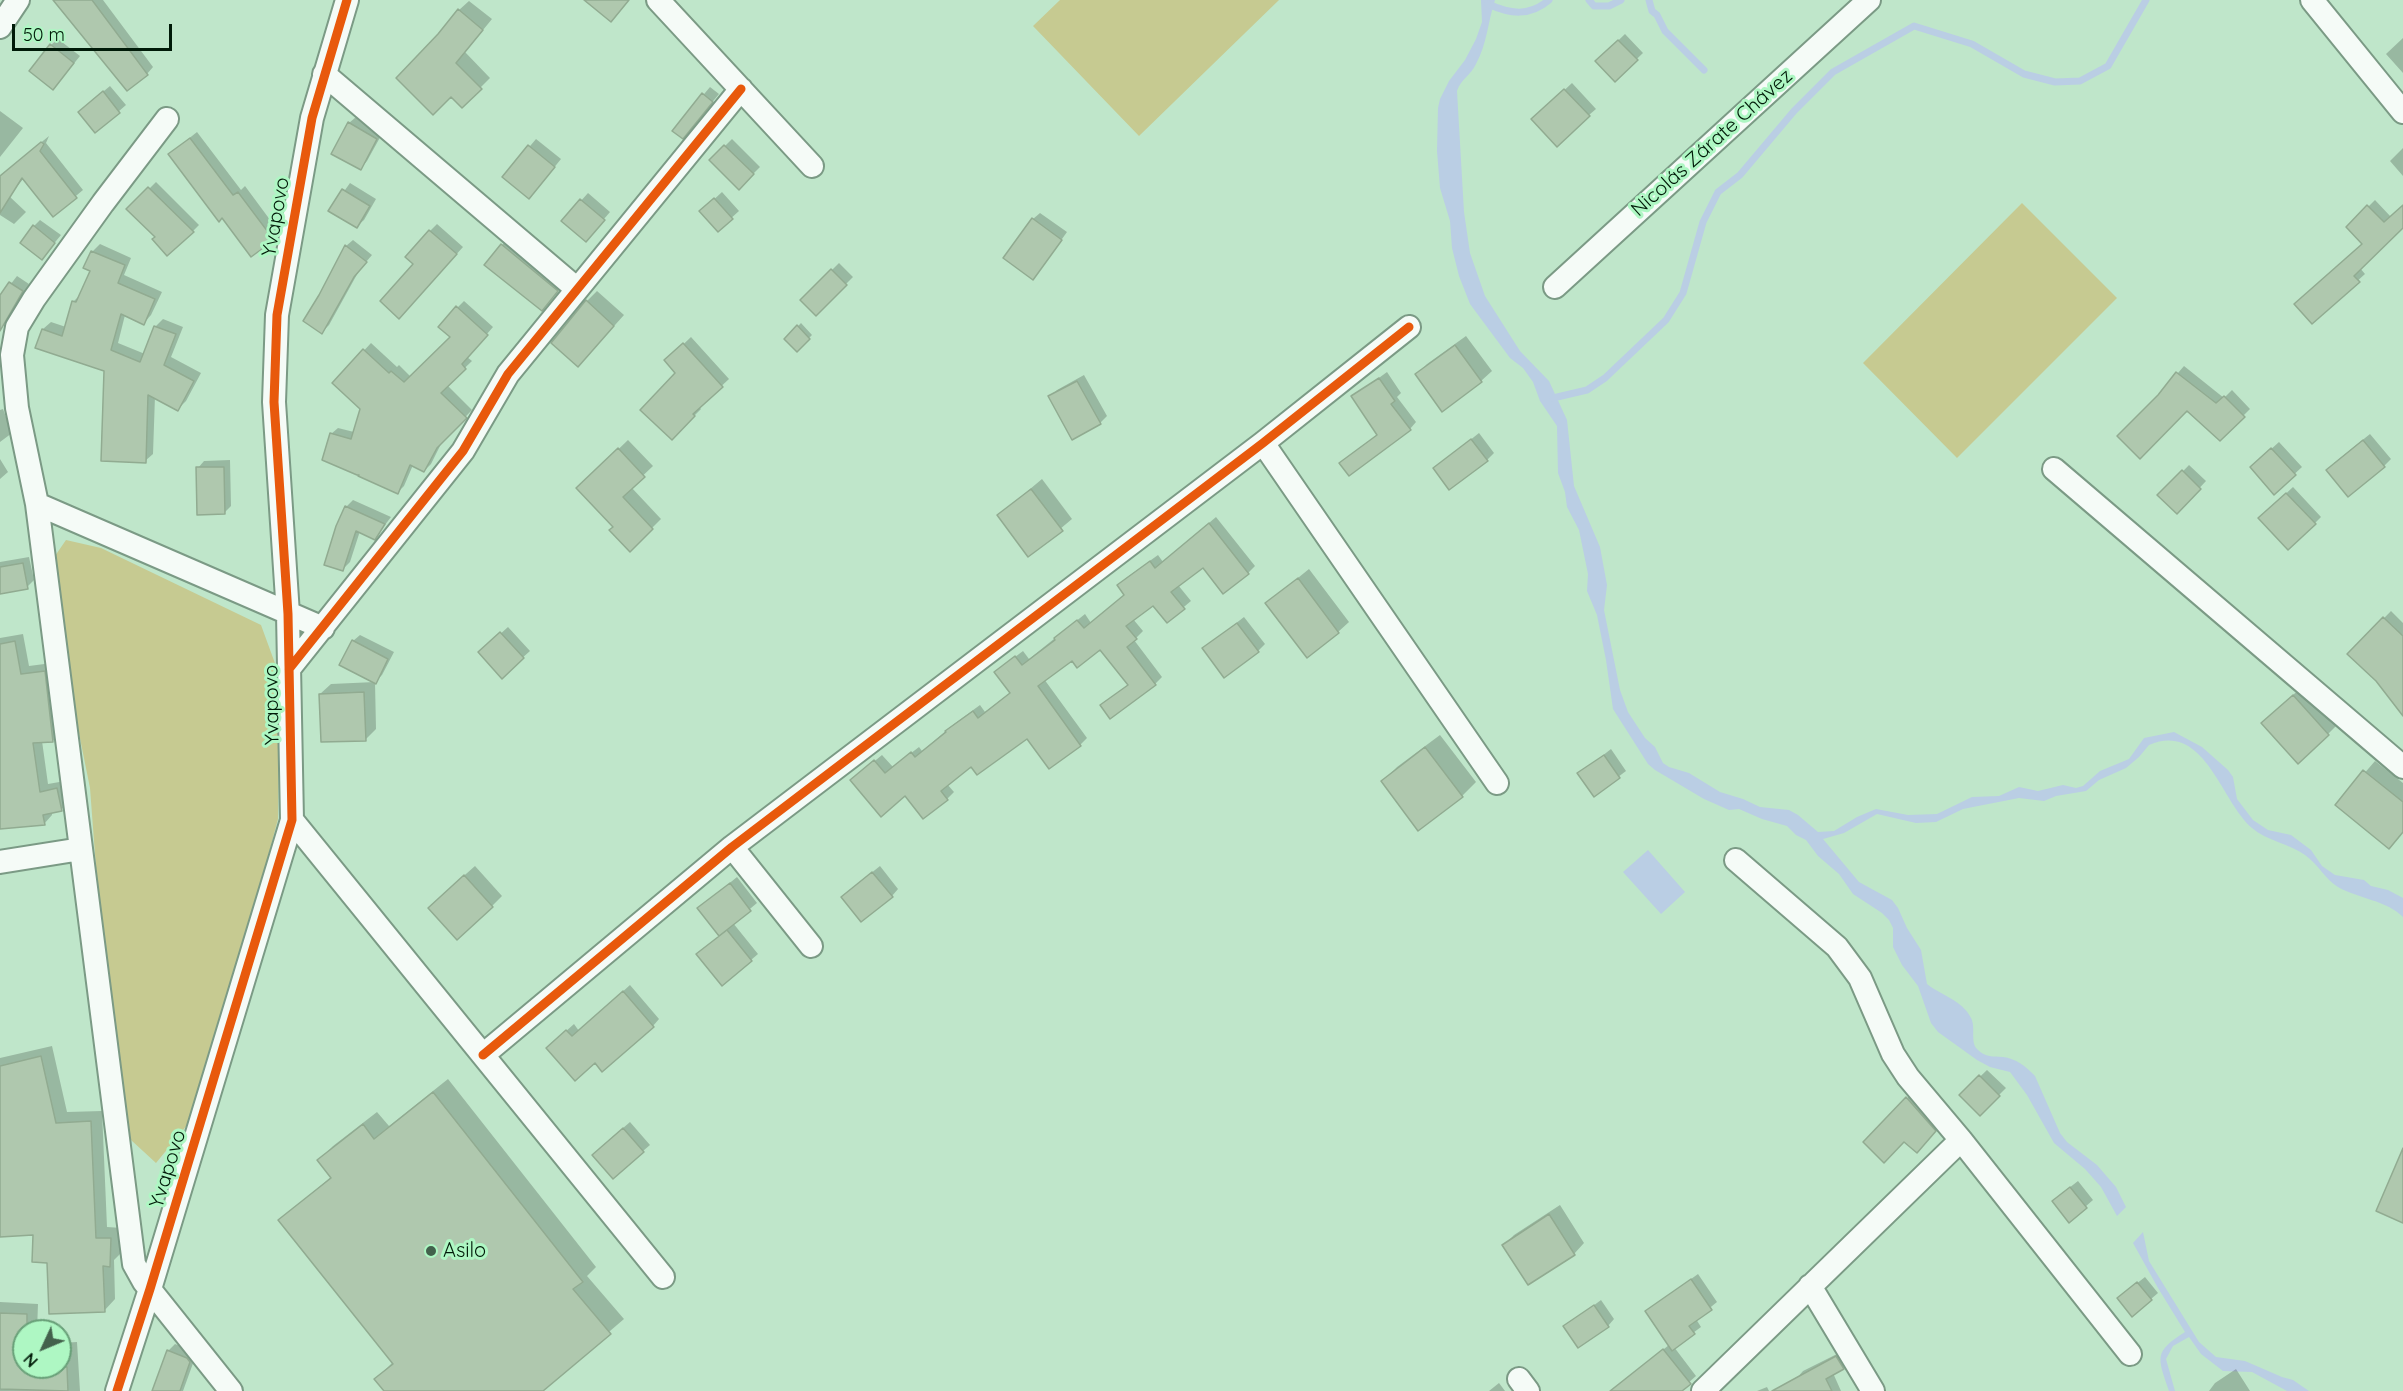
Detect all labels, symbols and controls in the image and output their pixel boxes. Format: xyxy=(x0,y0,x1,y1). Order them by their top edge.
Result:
scale bar xyxy=(15,12,176,50)
text: 50 m xyxy=(23,23,65,46)
street label: Nicolás Zárate Chávez xyxy=(1626,64,1798,222)
street label: Yvapovo xyxy=(257,175,295,259)
street label: Yvapovo xyxy=(259,665,285,745)
street label: Yvapovo xyxy=(145,1127,191,1211)
place label: Asilo xyxy=(443,1239,486,1263)
marker: Asilo xyxy=(424,1244,438,1258)
north arrow xyxy=(12,1319,72,1379)
text: N xyxy=(19,1349,42,1371)

